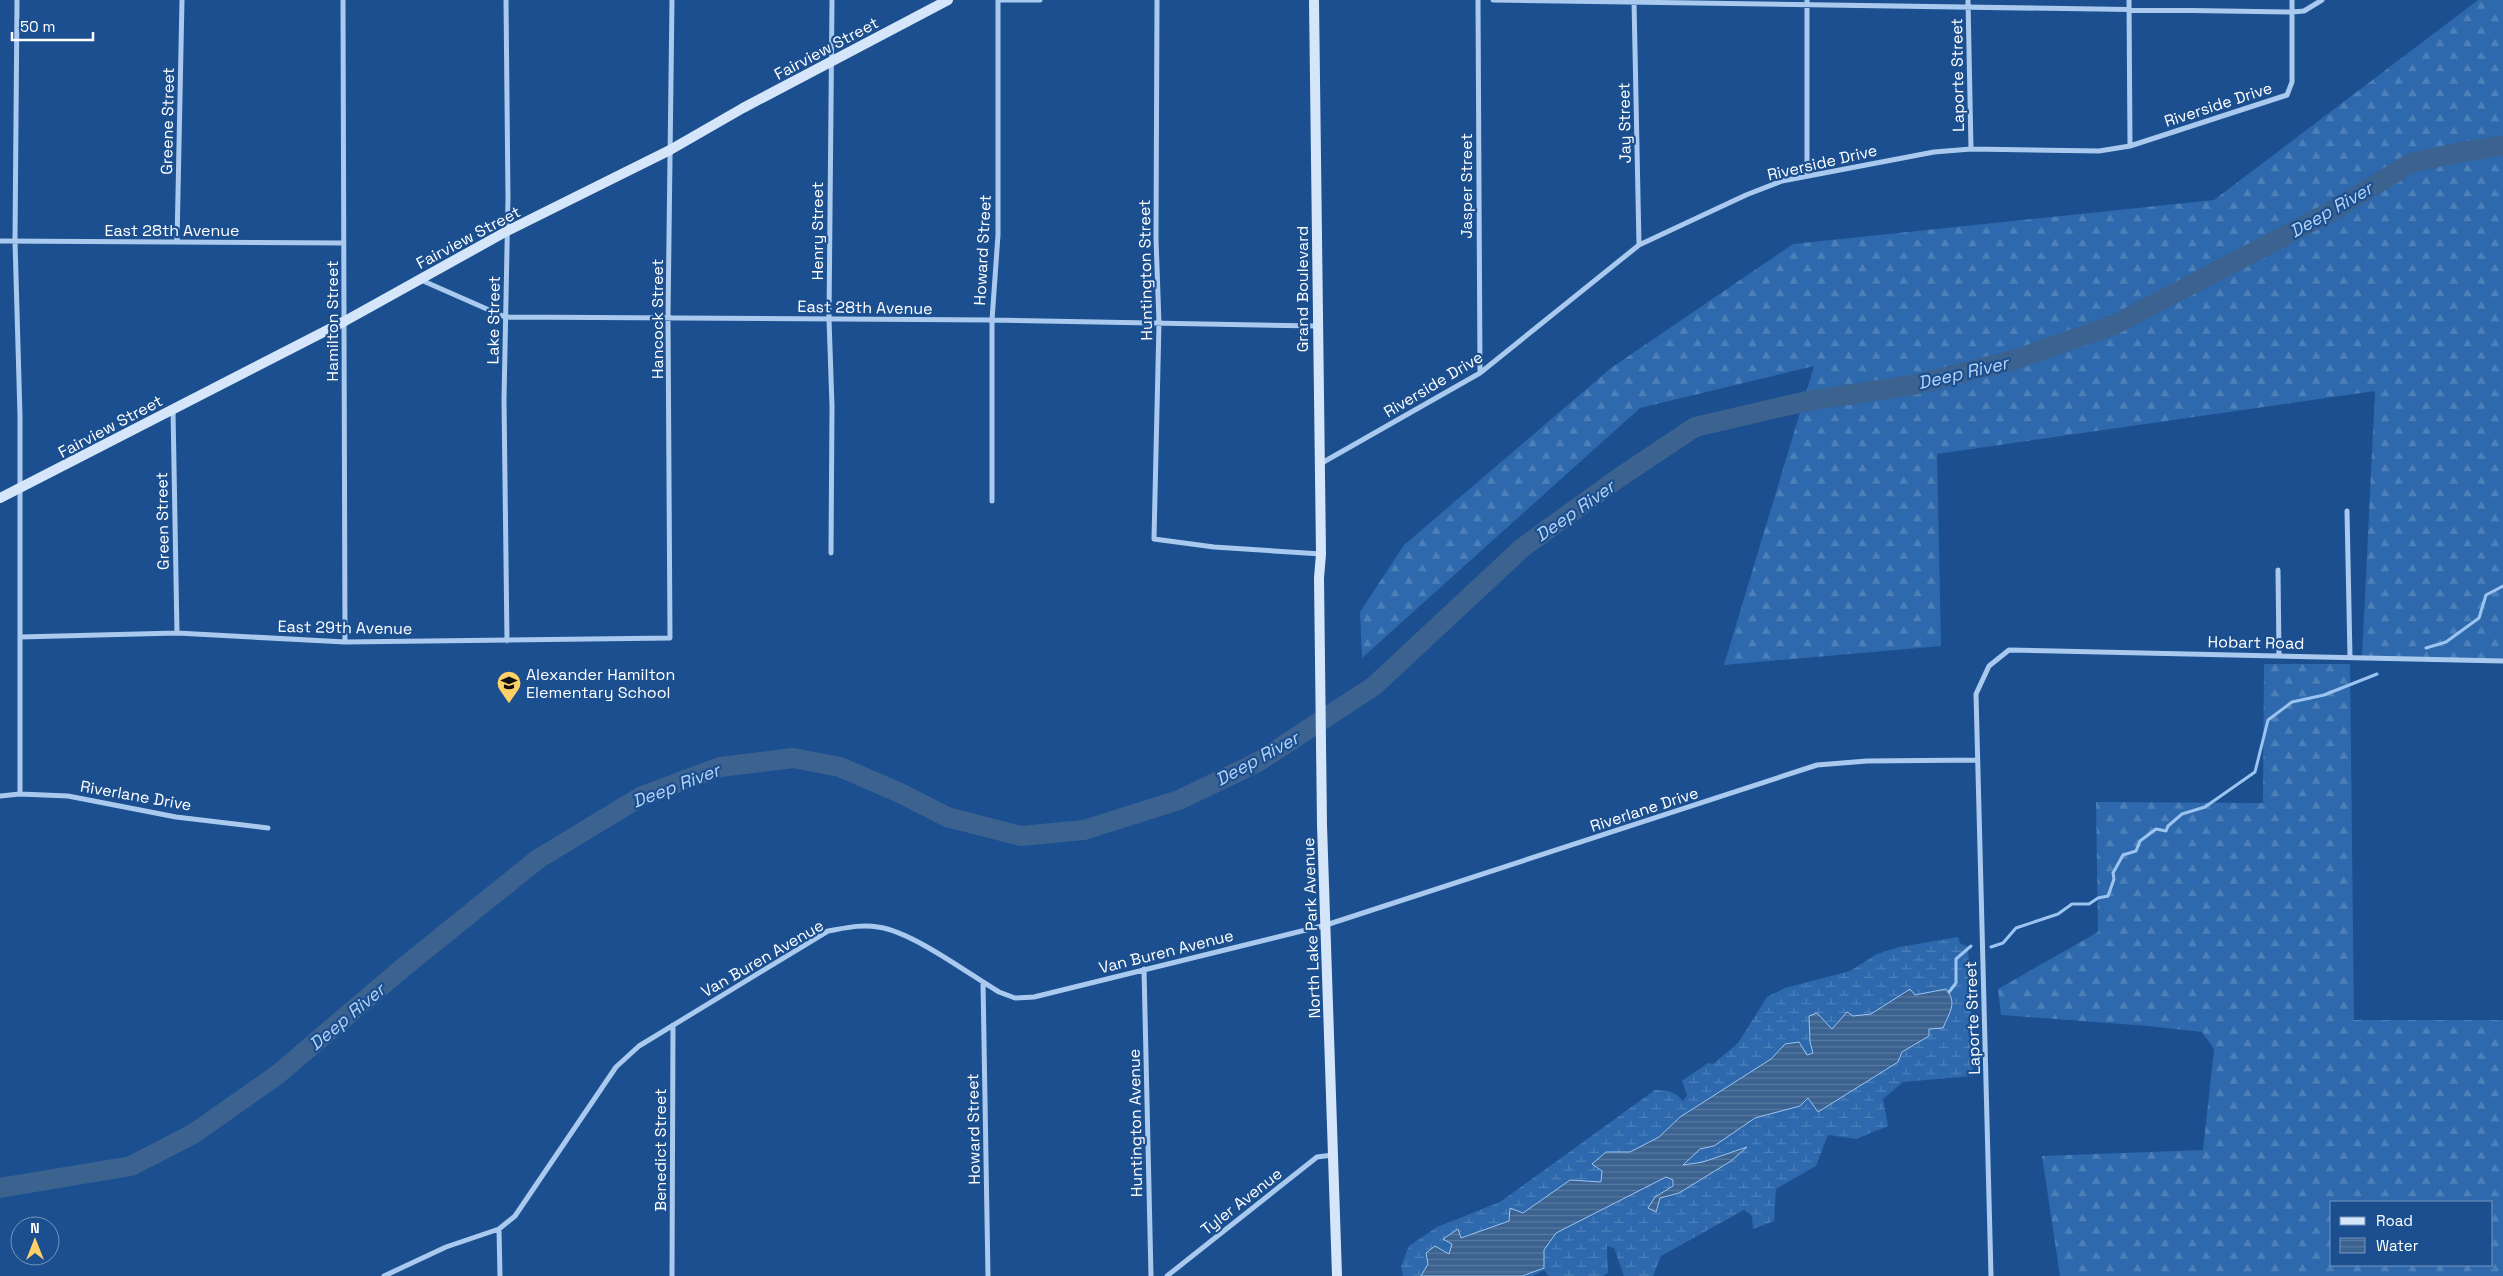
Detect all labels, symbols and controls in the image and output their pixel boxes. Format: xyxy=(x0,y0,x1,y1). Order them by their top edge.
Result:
scale bar xyxy=(12,10,94,42)
street label: Fairview Street xyxy=(770,12,882,85)
text: 50 m xyxy=(20,17,55,36)
street label: Laporte Street xyxy=(1946,18,1969,132)
street label: Greene Street xyxy=(156,67,179,175)
street label: Riverside Drive xyxy=(2162,77,2275,132)
street label: Jay Street xyxy=(1613,82,1636,164)
street label: Jasper Street xyxy=(1456,133,1477,239)
street label: Riverside Drive xyxy=(1765,140,1879,185)
water label: Deep River xyxy=(2285,176,2378,243)
street label: Henry Street xyxy=(807,182,828,280)
street label: Howard Street xyxy=(969,194,996,306)
street label: Huntington Street xyxy=(1134,199,1157,341)
street label: Fairview Street xyxy=(412,201,524,274)
street label: East 28th Avenue xyxy=(104,220,240,241)
street label: Grand Boulevard xyxy=(1292,226,1313,352)
street label: Hancock Street xyxy=(647,259,668,379)
street label: Hamilton Street xyxy=(322,260,343,382)
street label: Lake Street xyxy=(482,276,505,364)
street label: East 28th Avenue xyxy=(797,296,933,319)
street label: Riverside Drive xyxy=(1380,347,1487,422)
water label: Deep River xyxy=(1915,350,2012,394)
street label: Fairview Street xyxy=(54,390,166,463)
street label: Green Street xyxy=(151,472,174,570)
water label: Deep River xyxy=(1530,474,1621,546)
street label: East 29th Avenue xyxy=(277,616,413,639)
street label: Hobart Road xyxy=(2207,631,2305,654)
place label: Alexander Hamilton Elementary School xyxy=(526,664,675,703)
school or university icon: Alexander Hamilton Elementary School xyxy=(496,670,522,704)
water label: Deep River xyxy=(1211,725,1305,791)
water label: Deep River xyxy=(629,758,725,813)
street label: Riverlane Drive xyxy=(79,775,193,816)
street label: Riverlane Drive xyxy=(1587,782,1701,837)
street label: North Lake Park Avenue xyxy=(1298,837,1325,1019)
street label: Van Buren Avenue xyxy=(697,915,827,1002)
street label: Van Buren Avenue xyxy=(1097,925,1236,978)
street label: Laporte Street xyxy=(1960,961,1985,1075)
water label: Deep River xyxy=(304,977,391,1055)
street label: Huntington Avenue xyxy=(1124,1049,1147,1197)
street label: Howard Street xyxy=(962,1073,985,1185)
street label: Benedict Street xyxy=(650,1088,671,1212)
street label: Tyler Avenue xyxy=(1196,1163,1286,1240)
legend xyxy=(2330,1201,2493,1266)
text: Road xyxy=(2376,1211,2413,1230)
north arrow xyxy=(10,1216,60,1266)
text: N xyxy=(30,1219,40,1237)
text: Water xyxy=(2376,1236,2419,1255)

